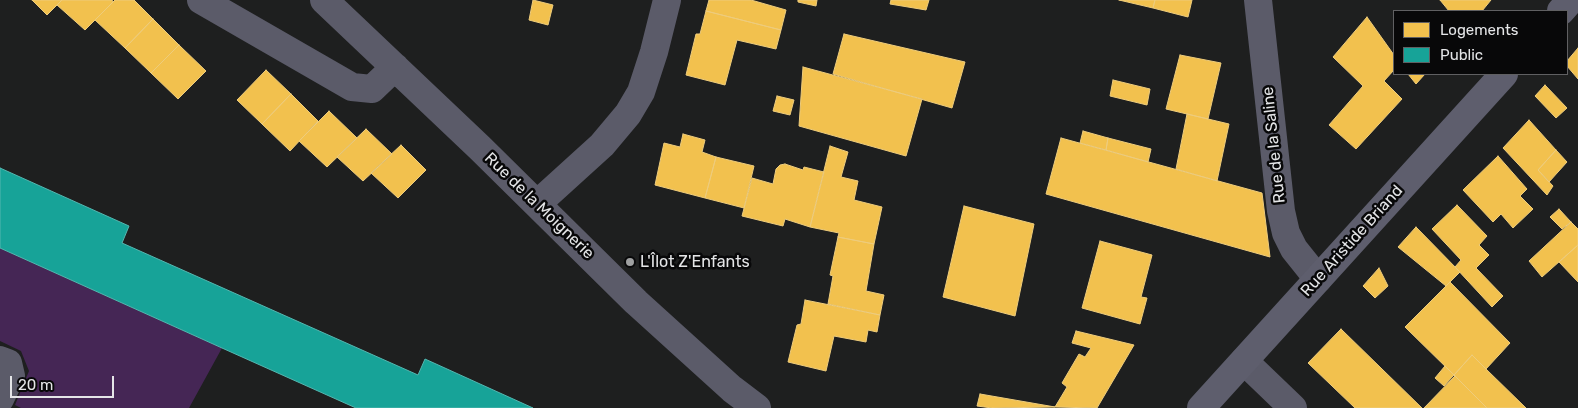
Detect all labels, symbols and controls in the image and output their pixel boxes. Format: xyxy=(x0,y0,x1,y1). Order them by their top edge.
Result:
legend xyxy=(1393,10,1568,75)
text: Logements xyxy=(1440,21,1518,39)
text: Public xyxy=(1440,46,1483,64)
street label: Rue de la Saline xyxy=(1258,86,1290,204)
street label: Rue de la Moignerie xyxy=(480,149,598,263)
street label: Rue Aristide Briand xyxy=(1297,181,1407,301)
place label: L'Îlot Z'Enfants xyxy=(640,252,750,272)
marker: L'Îlot Z'Enfants xyxy=(624,256,636,268)
scale bar xyxy=(12,366,116,398)
text: 20 m xyxy=(18,376,53,394)

